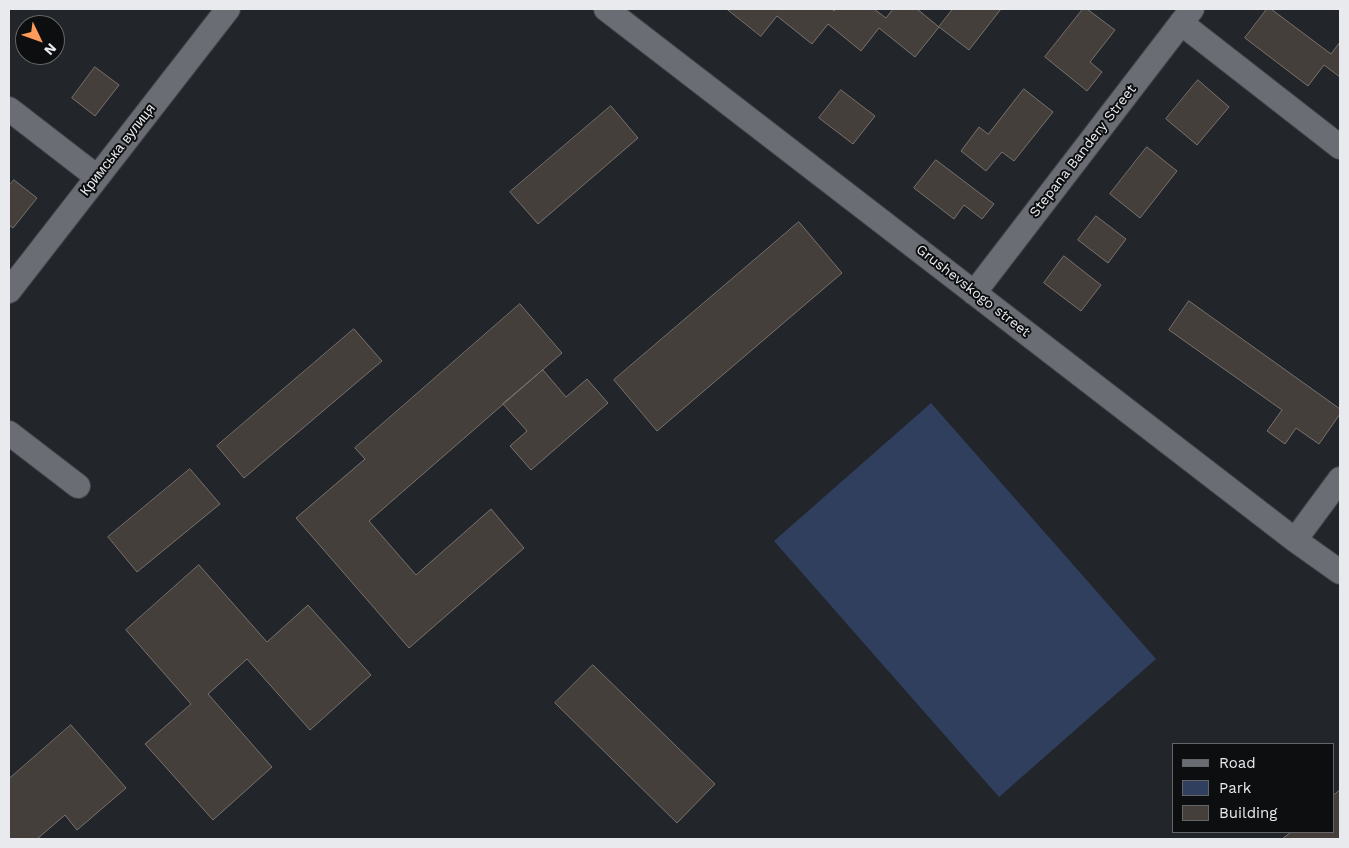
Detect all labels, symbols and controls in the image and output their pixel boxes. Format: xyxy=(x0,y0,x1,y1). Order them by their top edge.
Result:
north arrow xyxy=(15,15,65,65)
text: N xyxy=(41,40,60,59)
street label: Stepana Bandery Street xyxy=(1026,81,1140,221)
street label: Кримська вулиця xyxy=(77,101,159,199)
street label: Grushevskogo street xyxy=(913,241,1033,341)
legend xyxy=(1172,743,1334,833)
text: Road xyxy=(1219,754,1256,772)
text: Park xyxy=(1219,779,1251,797)
text: Building xyxy=(1219,804,1277,822)

